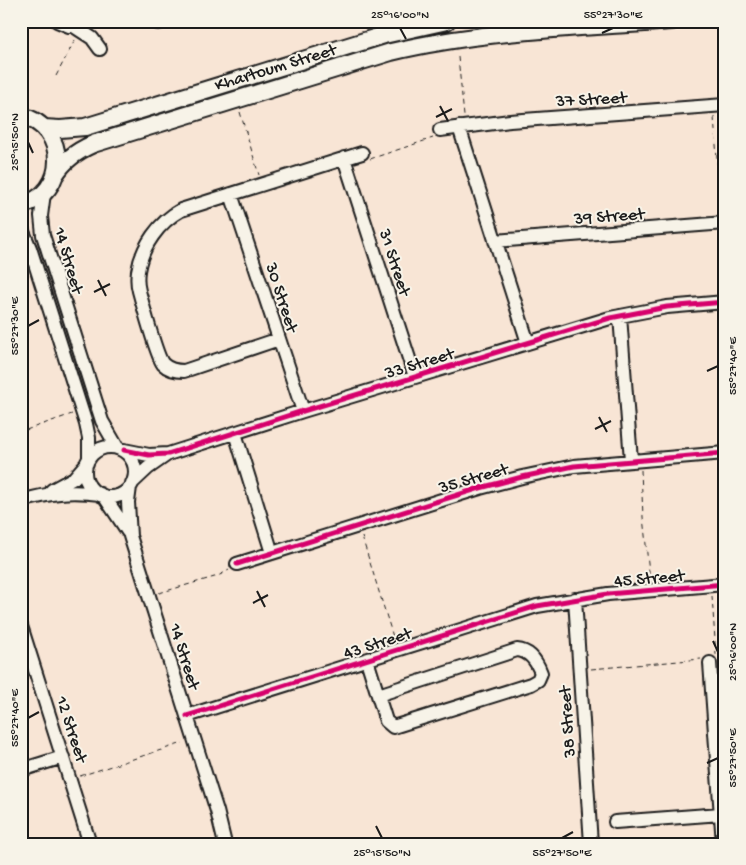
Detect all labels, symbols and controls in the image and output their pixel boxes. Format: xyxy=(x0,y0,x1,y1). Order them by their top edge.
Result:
text: 25°16'00"N xyxy=(371,9,429,23)
text: 55°27'30"E xyxy=(584,9,643,23)
street label: Khartoum Street xyxy=(212,39,341,97)
street label: 37 Street xyxy=(554,88,629,113)
text: 25°15'50"N xyxy=(9,113,23,171)
street label: 39 Street xyxy=(572,204,647,231)
street label: 14 Street xyxy=(48,224,88,298)
street label: 31 Street xyxy=(373,226,415,300)
street label: 30 Street xyxy=(259,259,302,337)
text: 55°27'30"E xyxy=(9,296,23,355)
text: 55°27'40"E xyxy=(727,336,741,395)
street label: 33 Street xyxy=(382,343,458,385)
street label: 35 Street xyxy=(436,459,512,500)
street label: 45 Street xyxy=(613,566,687,593)
street label: 14 Street xyxy=(163,620,204,694)
street label: 43 Street xyxy=(341,623,416,665)
text: 25°16'00"N xyxy=(727,623,741,681)
street label: 38 Street xyxy=(555,684,582,759)
text: 55°27'40"E xyxy=(9,688,23,747)
street label: 12 Street xyxy=(50,693,92,767)
text: 55°27'50"E xyxy=(727,728,741,787)
text: 25°15'50"N xyxy=(353,847,411,861)
text: 55°27'50"E xyxy=(533,847,592,861)

